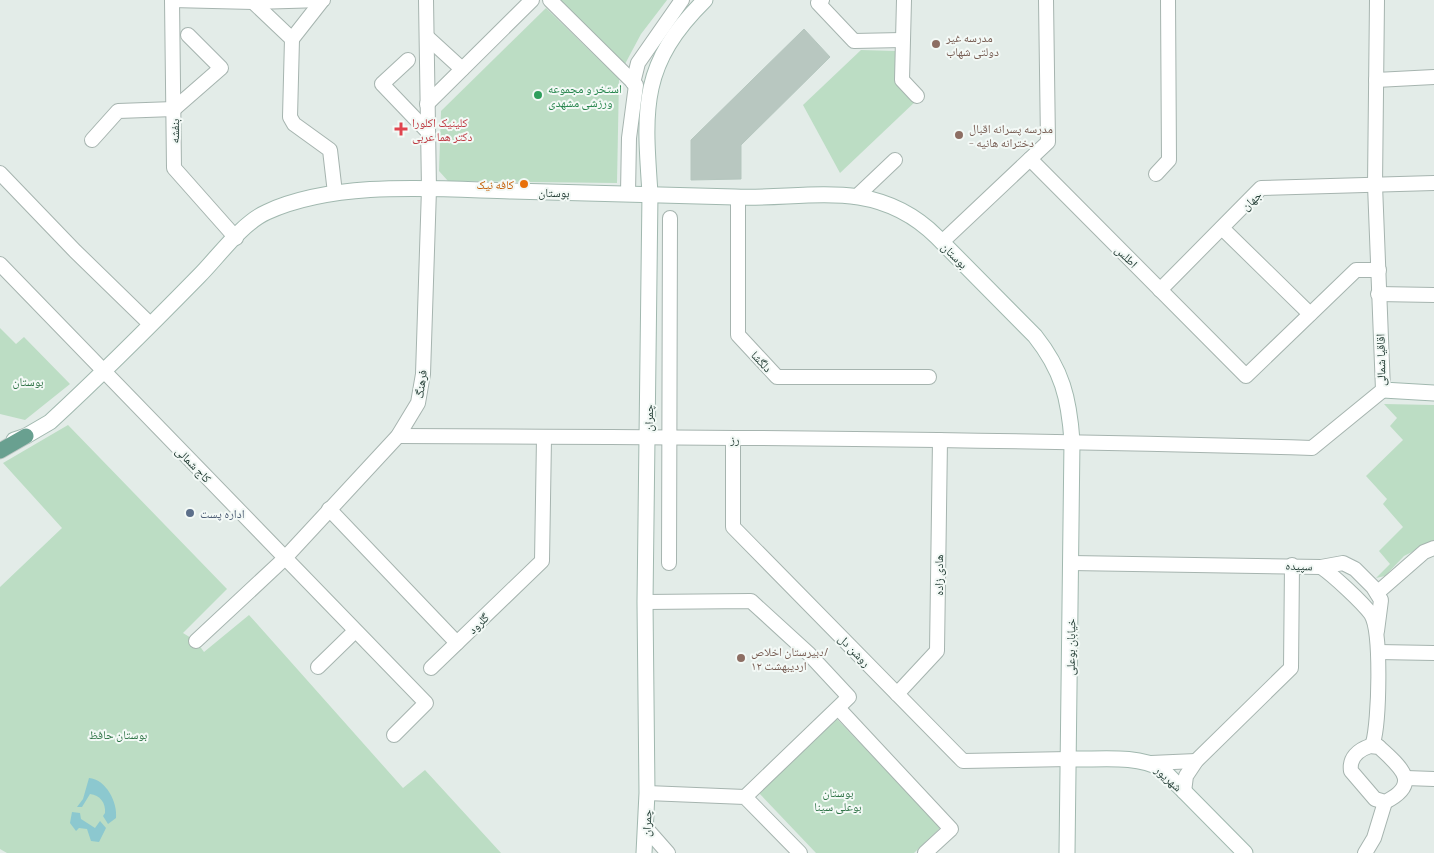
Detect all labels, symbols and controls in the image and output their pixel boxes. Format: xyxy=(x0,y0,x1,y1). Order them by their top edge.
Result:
place label: مدرسه غیر دولتی شهاب xyxy=(945,30,999,59)
marker: مدرسه غیر دولتی شهاب xyxy=(930,38,942,50)
place label: استخر و مجموعه ورزشی مشهدی xyxy=(548,81,622,110)
marker: استخر و مجموعه ورزشی مشهدی xyxy=(532,89,544,101)
place label: کلینیک اکلورا دکتر هما عربی xyxy=(412,115,472,144)
street label: بنفشه xyxy=(167,118,183,144)
place label: مدرسه پسرانه اقبال - دخترانه هانیه xyxy=(969,121,1053,150)
marker: کلینیک اکلورا دکتر هما عربی xyxy=(394,122,408,136)
marker: مدرسه پسرانه اقبال - دخترانه هانیه xyxy=(953,129,965,141)
place label: کافه نیک xyxy=(476,177,514,192)
marker: کافه نیک xyxy=(518,178,530,190)
street label: بوستان xyxy=(538,185,570,201)
street label: جهان xyxy=(1238,187,1265,213)
street label: بوستان xyxy=(938,239,971,272)
street label: اطلس xyxy=(1112,242,1141,271)
street label: اقاقیا شمالی xyxy=(1373,334,1389,386)
street label: دلگشا xyxy=(749,347,775,375)
street label: فرهنگ xyxy=(411,369,429,399)
park label: بوستان xyxy=(12,374,44,389)
street label: چمران xyxy=(641,404,656,432)
street label: رز xyxy=(729,432,740,446)
street label: کاج شمالی xyxy=(173,443,215,486)
place label: اداره پست xyxy=(200,506,245,521)
marker: اداره پست xyxy=(184,507,196,519)
street label: هادی زاده xyxy=(931,554,946,596)
street label: سپیده xyxy=(1285,558,1313,574)
street label: گلرود xyxy=(465,610,491,636)
street label: خیابان بوعلی xyxy=(1063,618,1079,676)
street label: روشن دل xyxy=(835,631,874,670)
place label: دبیرستان اخلاص/ ۱۲ اردیبهشت xyxy=(751,644,829,673)
marker: دبیرستان اخلاص/ ۱۲ اردیبهشت xyxy=(735,652,747,664)
park label: بوستان حافظ xyxy=(89,727,147,742)
street label: شهریور xyxy=(1151,762,1186,795)
park label: بوستان بوعلی سینا xyxy=(814,785,862,814)
street label: چمران xyxy=(638,809,655,837)

